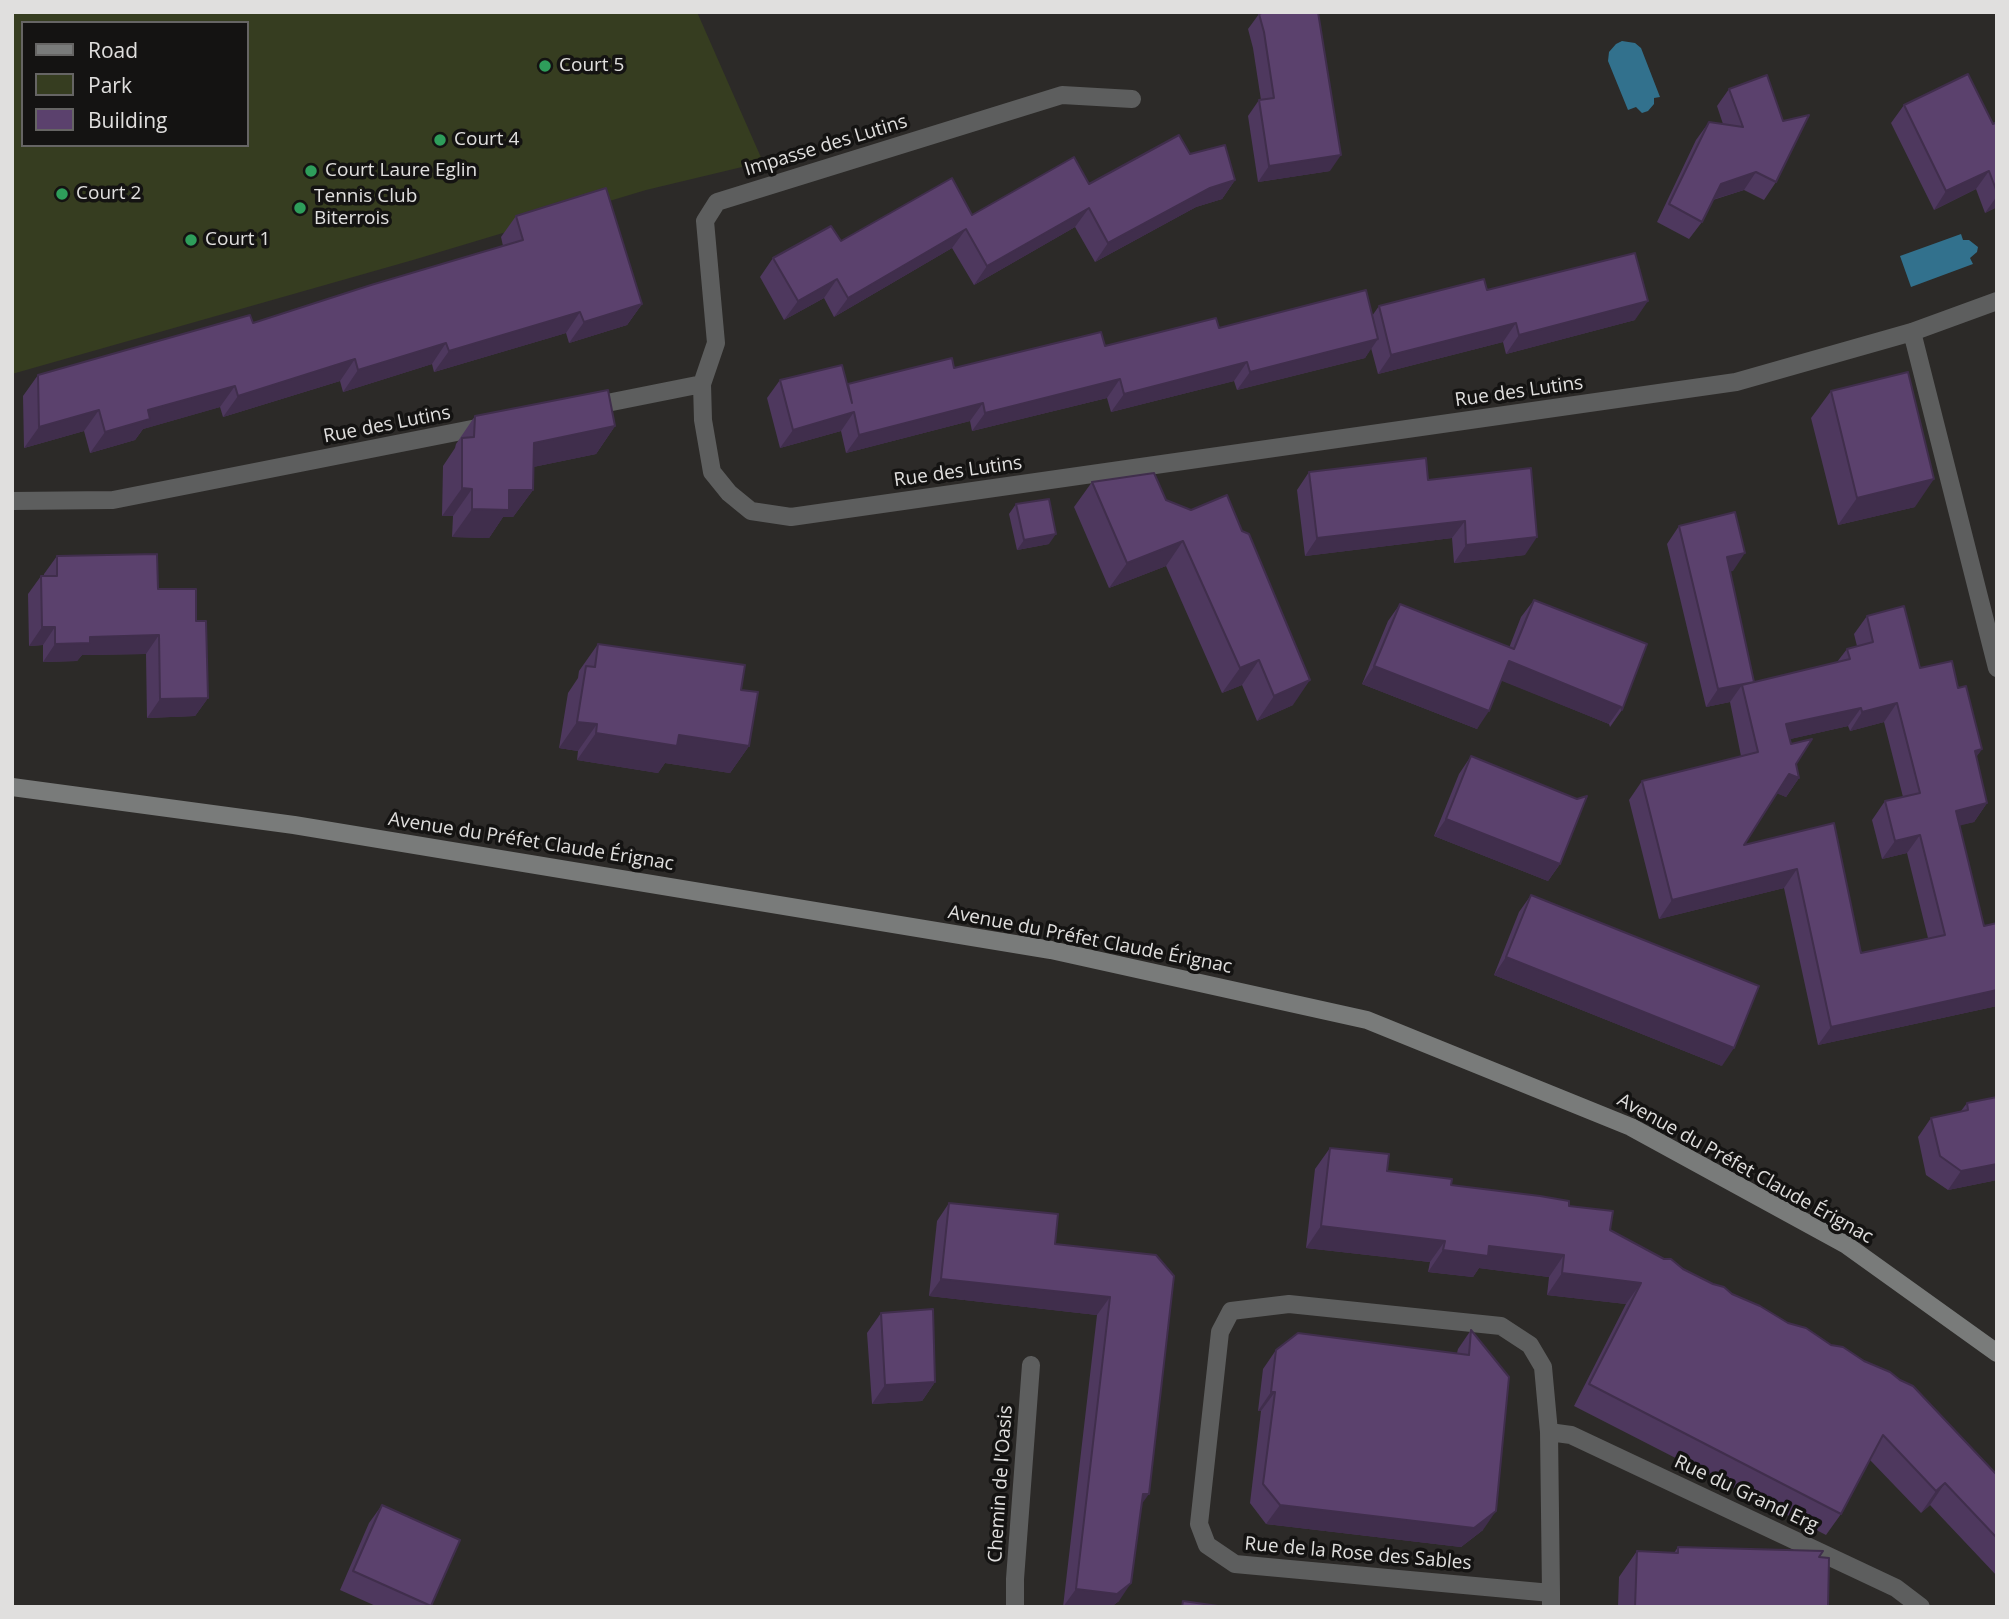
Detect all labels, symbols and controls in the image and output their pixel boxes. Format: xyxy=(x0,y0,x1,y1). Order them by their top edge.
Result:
legend xyxy=(21,21,248,147)
text: Road xyxy=(88,36,138,64)
place label: Court 5 xyxy=(559,55,624,77)
marker: Court 5 xyxy=(537,58,553,74)
text: Park xyxy=(88,71,132,99)
text: Building xyxy=(88,106,167,134)
street label: Impasse des Lutins xyxy=(742,110,910,182)
place label: Court 4 xyxy=(454,129,519,151)
marker: Court 4 xyxy=(432,132,448,148)
place label: Court Laure Eglin xyxy=(325,160,477,182)
marker: Court Laure Eglin xyxy=(303,163,319,179)
place label: Court 2 xyxy=(76,183,141,205)
marker: Court 2 xyxy=(54,186,70,202)
place label: Tennis Club Biterrois xyxy=(314,186,417,230)
marker: Tennis Club Biterrois xyxy=(292,200,308,216)
place label: Court 1 xyxy=(205,229,270,251)
marker: Court 1 xyxy=(183,232,199,248)
street label: Rue des Lutins xyxy=(1453,372,1585,412)
street label: Rue des Lutins xyxy=(321,401,453,449)
street label: Rue des Lutins xyxy=(892,452,1024,492)
street label: Avenue du Préfet Claude Érignac xyxy=(387,808,675,876)
street label: Avenue du Préfet Claude Érignac xyxy=(946,901,1234,979)
street label: Avenue du Préfet Claude Érignac xyxy=(1613,1089,1877,1249)
street label: Chemin de l'Oasis xyxy=(984,1405,1018,1563)
street label: Rue du Grand Erg xyxy=(1670,1451,1822,1537)
street label: Rue de la Rose des Sables xyxy=(1244,1533,1472,1575)

